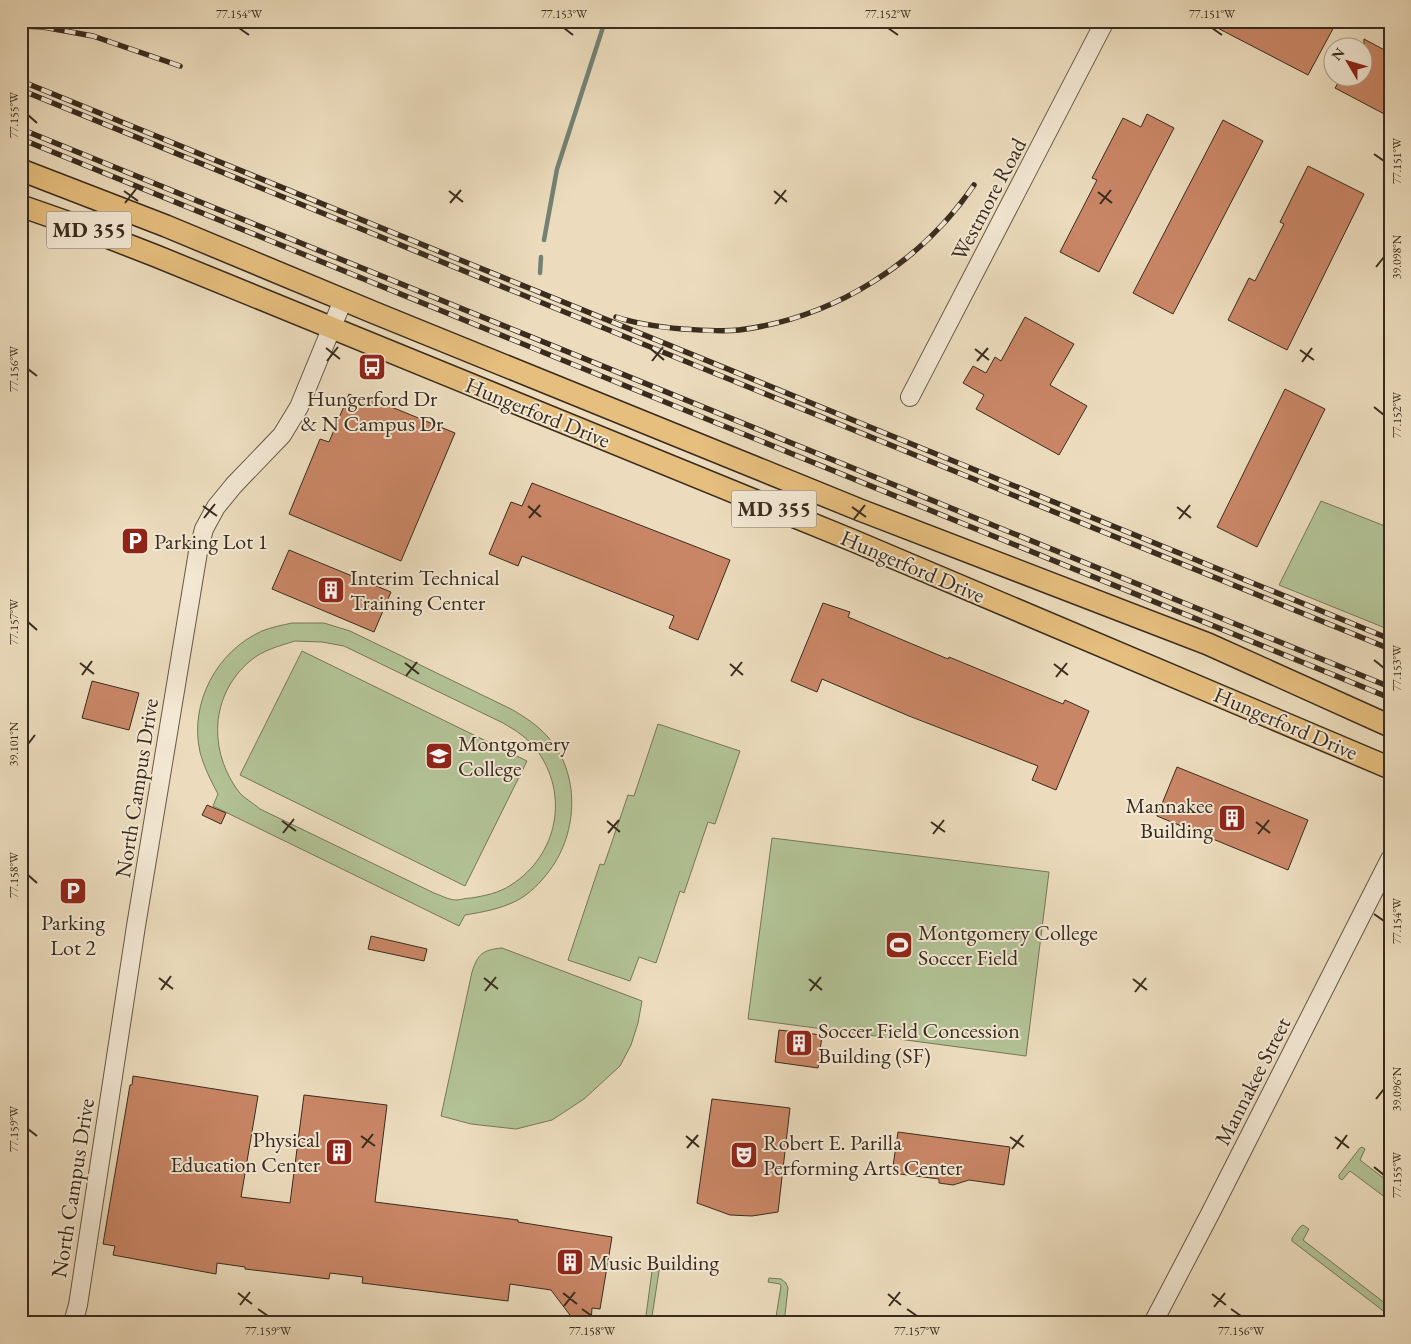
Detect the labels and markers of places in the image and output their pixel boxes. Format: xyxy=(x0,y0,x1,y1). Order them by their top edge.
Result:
bus stop icon: Hungerford Dr & N Campus Dr xyxy=(357,352,387,382)
place label: Hungerford Dr & N Campus Dr xyxy=(301,384,444,438)
parking icon: Parking Lot 1 xyxy=(120,526,150,556)
place label: Parking Lot 1 xyxy=(154,527,268,556)
place label: Interim Technical Training Center xyxy=(350,563,500,617)
building icon: Interim Technical Training Center xyxy=(316,575,346,605)
place label: Montgomery College xyxy=(458,729,570,783)
school or university icon: Montgomery College xyxy=(424,741,454,771)
place label: Mannakee Building xyxy=(1126,791,1213,845)
building icon: Mannakee Building xyxy=(1217,803,1247,833)
parking icon: Parking Lot 2 xyxy=(58,876,88,906)
place label: Parking Lot 2 xyxy=(41,908,105,962)
place label: Montgomery College Soccer Field xyxy=(918,918,1098,972)
sports icon: Montgomery College Soccer Field xyxy=(884,930,914,960)
place label: Soccer Field Concession Building (SF) xyxy=(818,1016,1020,1070)
building icon: Soccer Field Concession Building (SF) xyxy=(784,1028,814,1058)
place label: Physical Education Center xyxy=(170,1125,321,1179)
place label: Robert E. Parilla Performing Arts Center xyxy=(763,1128,963,1182)
building icon: Physical Education Center xyxy=(324,1137,354,1167)
theatre icon: Robert E. Parilla Performing Arts Center xyxy=(729,1140,759,1170)
building icon: Music Building xyxy=(555,1247,585,1277)
place label: Music Building xyxy=(589,1248,720,1277)

